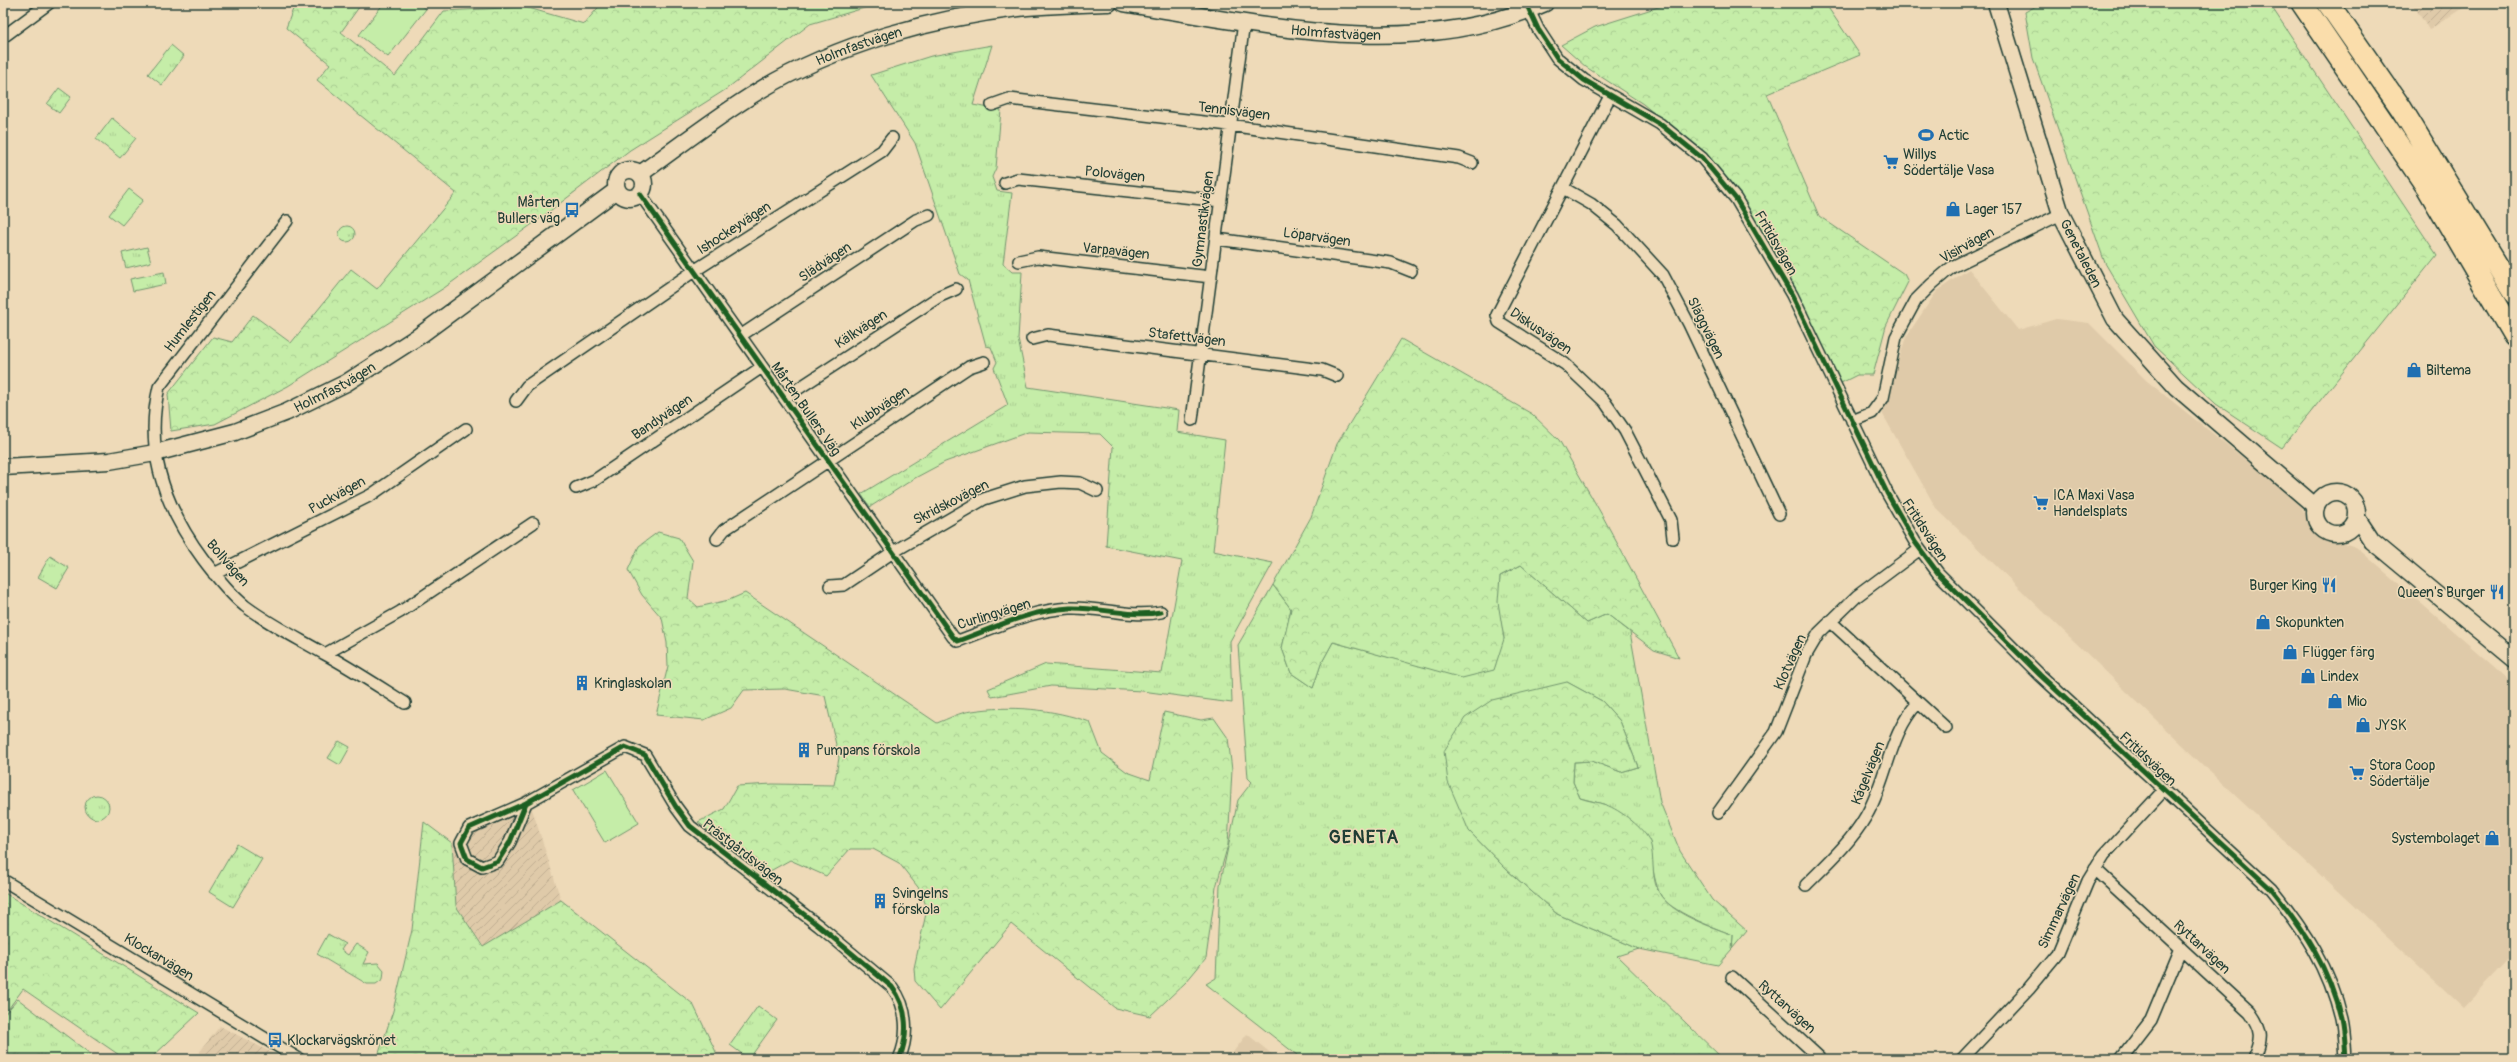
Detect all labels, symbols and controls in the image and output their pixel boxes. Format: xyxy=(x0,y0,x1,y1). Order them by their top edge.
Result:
street label: Holmfastvägen xyxy=(1290,21,1381,43)
street label: Holmfastvägen xyxy=(813,23,904,69)
street label: Tennisvägen xyxy=(1197,98,1271,124)
sports icon: Actic xyxy=(1917,126,1935,144)
place label: Actic xyxy=(1938,127,1969,144)
place label: Willys Södertälje Vasa xyxy=(1903,146,1994,179)
supermarket icon: Willys Södertälje Vasa xyxy=(1882,153,1900,171)
street label: Polovägen xyxy=(1084,162,1146,186)
street label: Gymnastikvägen xyxy=(1189,170,1217,268)
place label: Mårten Bullers väg xyxy=(497,194,560,227)
street label: Ishockeyvägen xyxy=(694,198,774,258)
shop icon: Lager 157 xyxy=(1944,200,1962,218)
bus stop icon: Mårten Bullers väg xyxy=(563,201,581,219)
place label: Lager 157 xyxy=(1965,201,2022,218)
street label: Fritidsvägen xyxy=(1751,208,1801,278)
street label: Genetaleden xyxy=(2057,216,2106,291)
street label: Visirvägen xyxy=(1937,223,1997,267)
street label: Löparvägen xyxy=(1282,224,1352,250)
street label: Slädvägen xyxy=(796,238,855,286)
street label: Varpavägen xyxy=(1082,239,1151,263)
street label: Humlestigen xyxy=(160,287,220,355)
street label: Släggvägen xyxy=(1684,294,1728,362)
street label: Diskusvägen xyxy=(1507,304,1575,358)
street label: Kälkvägen xyxy=(832,306,890,352)
street label: Stafettvägen xyxy=(1147,324,1227,350)
street label: Holmfastvägen xyxy=(291,358,379,416)
street label: Mårten Bullers Väg xyxy=(767,359,845,459)
shop icon: Biltema xyxy=(2405,361,2423,379)
place label: Biltema xyxy=(2426,362,2471,379)
street label: Klubbvägen xyxy=(847,382,913,434)
street label: Bandyvägen xyxy=(629,391,696,443)
street label: Puckvägen xyxy=(306,472,368,518)
street label: Skridskovägen xyxy=(910,476,992,528)
place label: ICA Maxi Vasa Handelsplats xyxy=(2053,487,2135,520)
supermarket icon: ICA Maxi Vasa Handelsplats xyxy=(2032,494,2050,512)
street label: Fritidsvägen xyxy=(1898,495,1952,565)
street label: Bollvägen xyxy=(203,536,253,590)
restaurant icon: Burger King xyxy=(2320,576,2338,594)
place label: Burger King xyxy=(2249,577,2317,594)
restaurant icon: Queen's Burger xyxy=(2488,583,2506,601)
place label: Queen's Burger xyxy=(2397,584,2485,601)
street label: Curlingvägen xyxy=(955,595,1033,633)
shop icon: Skopunkten xyxy=(2254,613,2272,631)
place label: Skopunkten xyxy=(2275,614,2344,631)
street label: Klotvägen xyxy=(1770,631,1810,693)
shop icon: Flügger färg xyxy=(2281,643,2299,661)
place label: Flügger färg xyxy=(2302,644,2374,661)
shop icon: Lindex xyxy=(2299,667,2317,685)
place label: Lindex xyxy=(2320,668,2359,685)
building icon: Kringlaskolan xyxy=(573,674,591,692)
place label: Kringlaskolan xyxy=(594,675,672,692)
shop icon: Mio xyxy=(2326,692,2344,710)
place label: Mio xyxy=(2347,693,2368,710)
shop icon: JYSK xyxy=(2354,716,2372,734)
place label: JYSK xyxy=(2375,717,2407,734)
street label: Fritidsvägen xyxy=(2116,728,2180,790)
street label: Kägelvägen xyxy=(1848,739,1888,807)
building icon: Pumpans förskola xyxy=(795,741,813,759)
place label: Pumpans förskola xyxy=(816,742,920,759)
place label: Stora Coop Södertälje xyxy=(2369,757,2436,790)
supermarket icon: Stora Coop Södertälje xyxy=(2348,764,2366,782)
street label: Prästgårdsvägen xyxy=(699,815,787,889)
district label: GENETA xyxy=(1329,826,1399,849)
shop icon: Systembolaget xyxy=(2483,829,2501,847)
place label: Systembolaget xyxy=(2391,830,2480,847)
street label: Simmarvägen xyxy=(2034,871,2084,951)
place label: Svingelns förskola xyxy=(892,885,949,918)
building icon: Svingelns förskola xyxy=(871,892,889,910)
street label: Ryttarvägen xyxy=(2170,916,2234,978)
street label: Klockarvägen xyxy=(121,930,197,984)
street label: Ryttarvägen xyxy=(1755,977,1819,1037)
bus stop icon: Klockarvägskrönet xyxy=(266,1031,284,1049)
place label: Klockarvägskrönet xyxy=(287,1032,396,1049)

